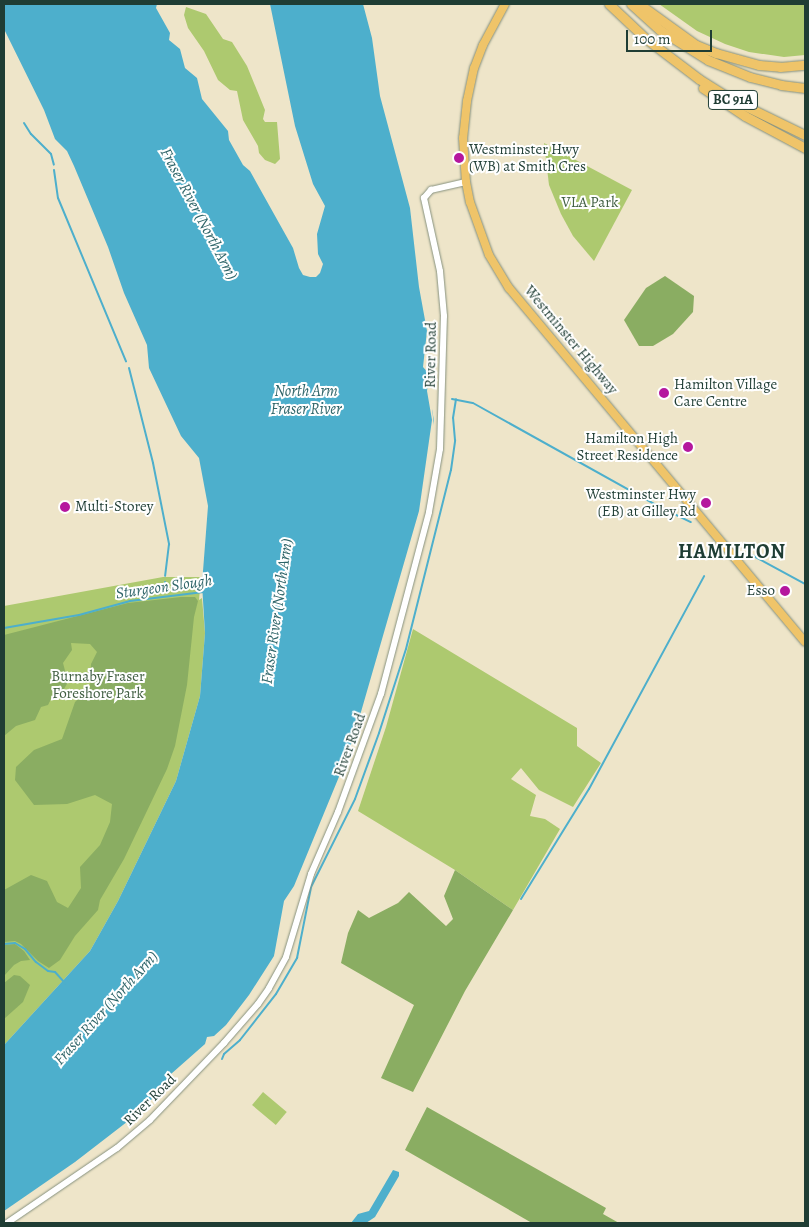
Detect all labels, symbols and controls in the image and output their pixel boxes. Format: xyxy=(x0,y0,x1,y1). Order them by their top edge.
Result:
scale bar xyxy=(629,20,715,52)
text: 100 m xyxy=(634,29,671,49)
road number: BC 91A xyxy=(707,88,759,112)
place label: Westminster Hwy (WB) at Smith Cres xyxy=(469,140,586,175)
water label: Fraser River (North Arm) xyxy=(156,145,242,283)
marker: Westminster Hwy (WB) at Smith Cres xyxy=(453,152,465,164)
park label: VLA Park xyxy=(561,194,619,212)
street label: Westminster Highway xyxy=(520,282,622,398)
street label: River Road xyxy=(421,322,441,388)
place label: Hamilton Village Care Centre xyxy=(674,375,777,410)
water label: North Arm Fraser River xyxy=(271,381,341,419)
marker: Hamilton Village Care Centre xyxy=(658,387,670,399)
place label: Hamilton High Street Residence xyxy=(577,429,678,464)
marker: Hamilton High Street Residence xyxy=(682,441,694,453)
place label: Westminster Hwy (EB) at Gilley Rd xyxy=(586,485,696,520)
marker: Westminster Hwy (EB) at Gilley Rd xyxy=(700,497,712,509)
place label: Multi-Storey xyxy=(75,498,153,516)
marker: Multi-Storey xyxy=(59,501,71,513)
water label: Fraser River (North Arm) xyxy=(257,537,297,685)
district label: HAMILTON xyxy=(677,539,787,563)
water label: Sturgeon Slough xyxy=(115,571,213,603)
place label: Esso xyxy=(747,582,775,600)
marker: Esso xyxy=(779,585,791,597)
park label: Burnaby Fraser Foreshore Park xyxy=(51,667,145,702)
street label: River Road xyxy=(330,711,370,779)
water label: Fraser River (North Arm) xyxy=(50,947,162,1069)
street label: River Road xyxy=(120,1070,180,1130)

